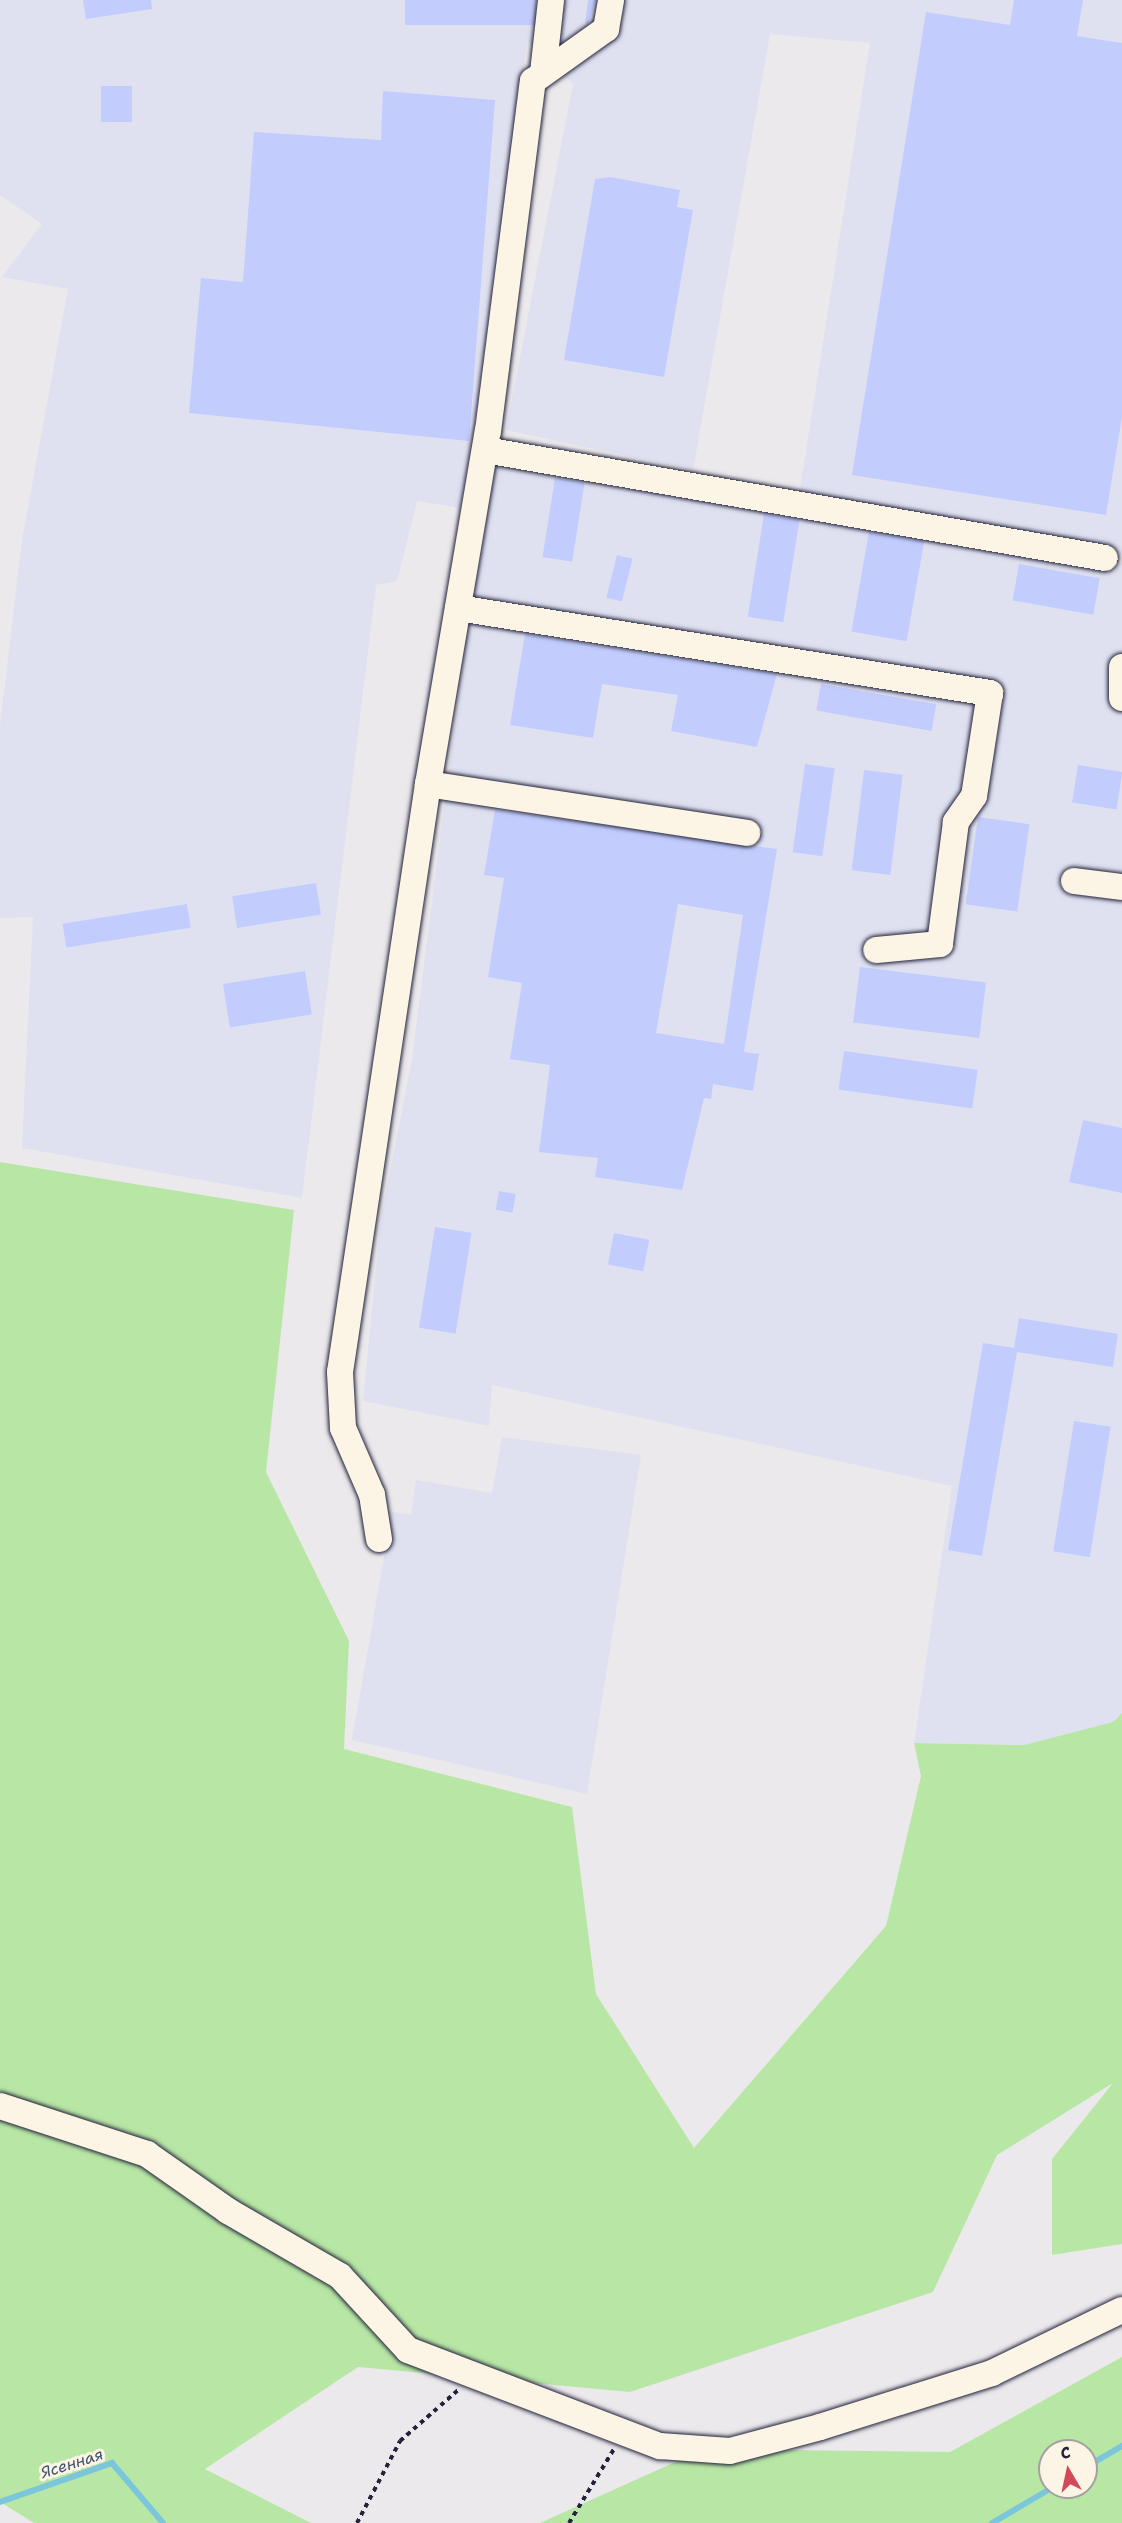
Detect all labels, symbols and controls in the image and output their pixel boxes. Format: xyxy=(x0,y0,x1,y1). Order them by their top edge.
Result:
north arrow xyxy=(1038,2439,1098,2499)
text: С xyxy=(1059,2442,1072,2464)
water label: Ясенная xyxy=(38,2445,106,2483)

